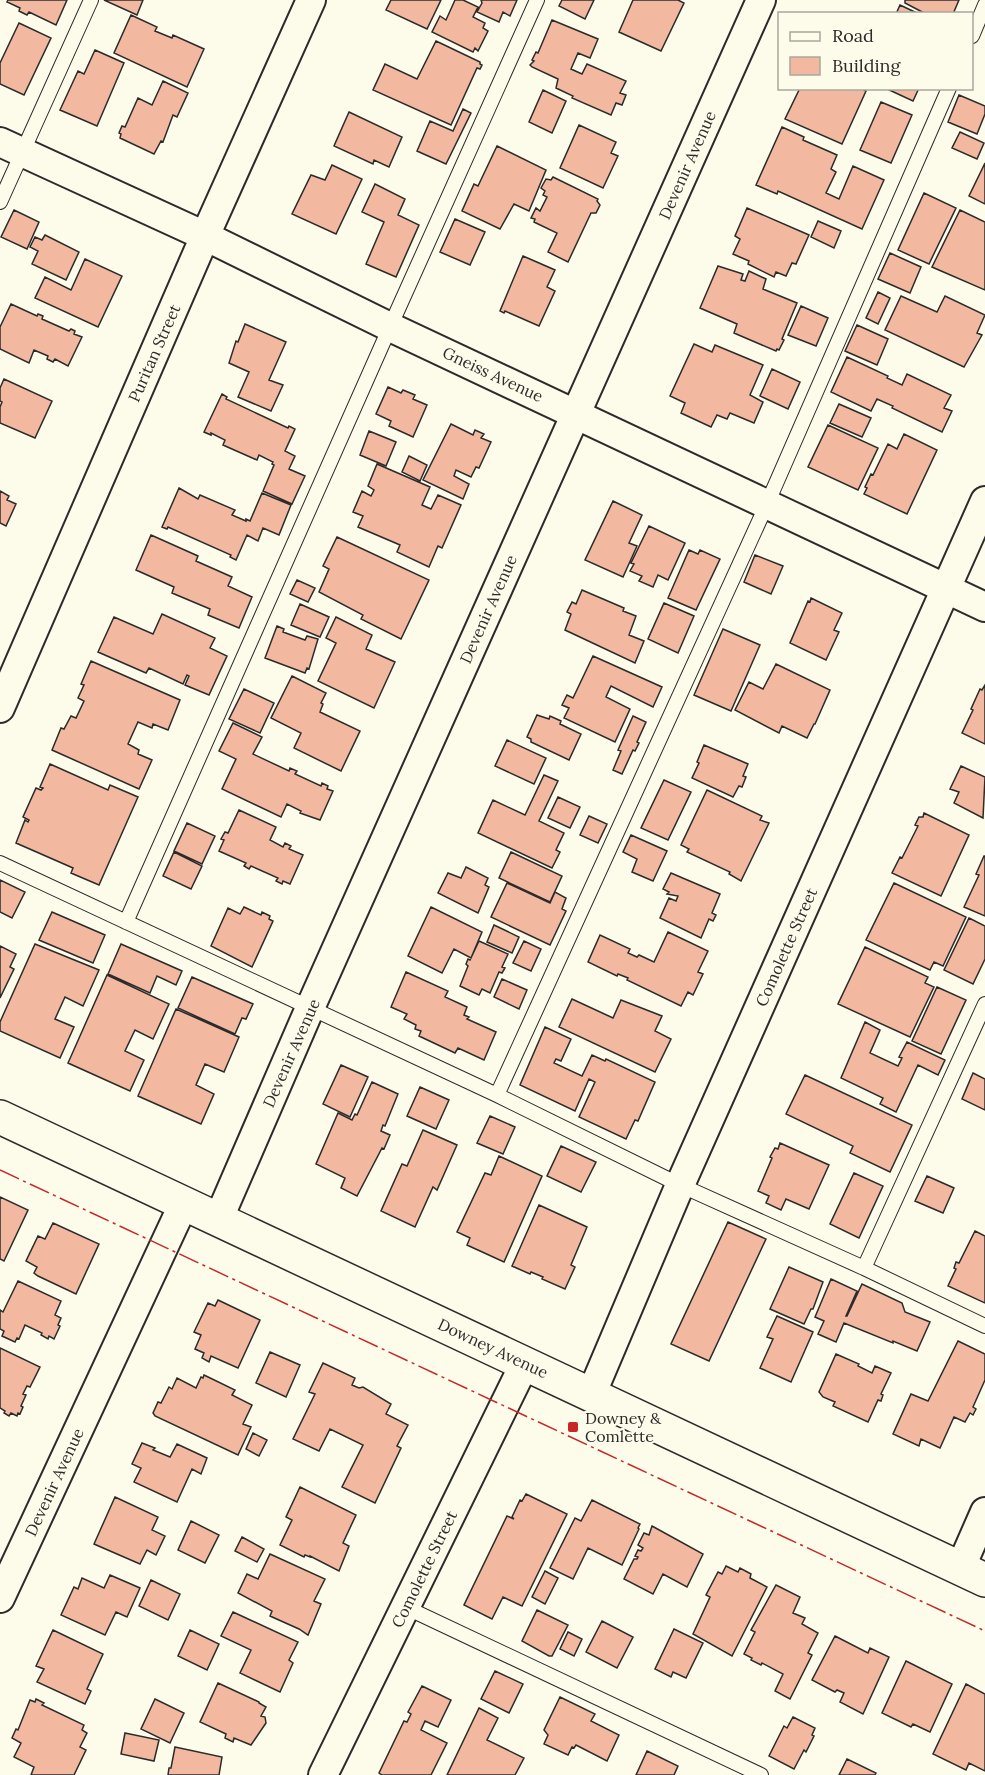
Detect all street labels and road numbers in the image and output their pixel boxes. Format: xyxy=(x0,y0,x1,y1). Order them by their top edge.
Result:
street label: Devenir Avenue xyxy=(654,107,720,222)
street label: Puritan Street xyxy=(124,300,185,405)
street label: Gneiss Avenue xyxy=(440,342,547,406)
street label: Devenir Avenue xyxy=(455,551,521,666)
street label: Comolette Street xyxy=(751,884,821,1009)
street label: Devenir Avenue xyxy=(258,995,324,1110)
street label: Downey Avenue xyxy=(435,1314,552,1382)
street label: Devenir Avenue xyxy=(20,1425,88,1539)
street label: Comolette Street xyxy=(387,1506,461,1631)

